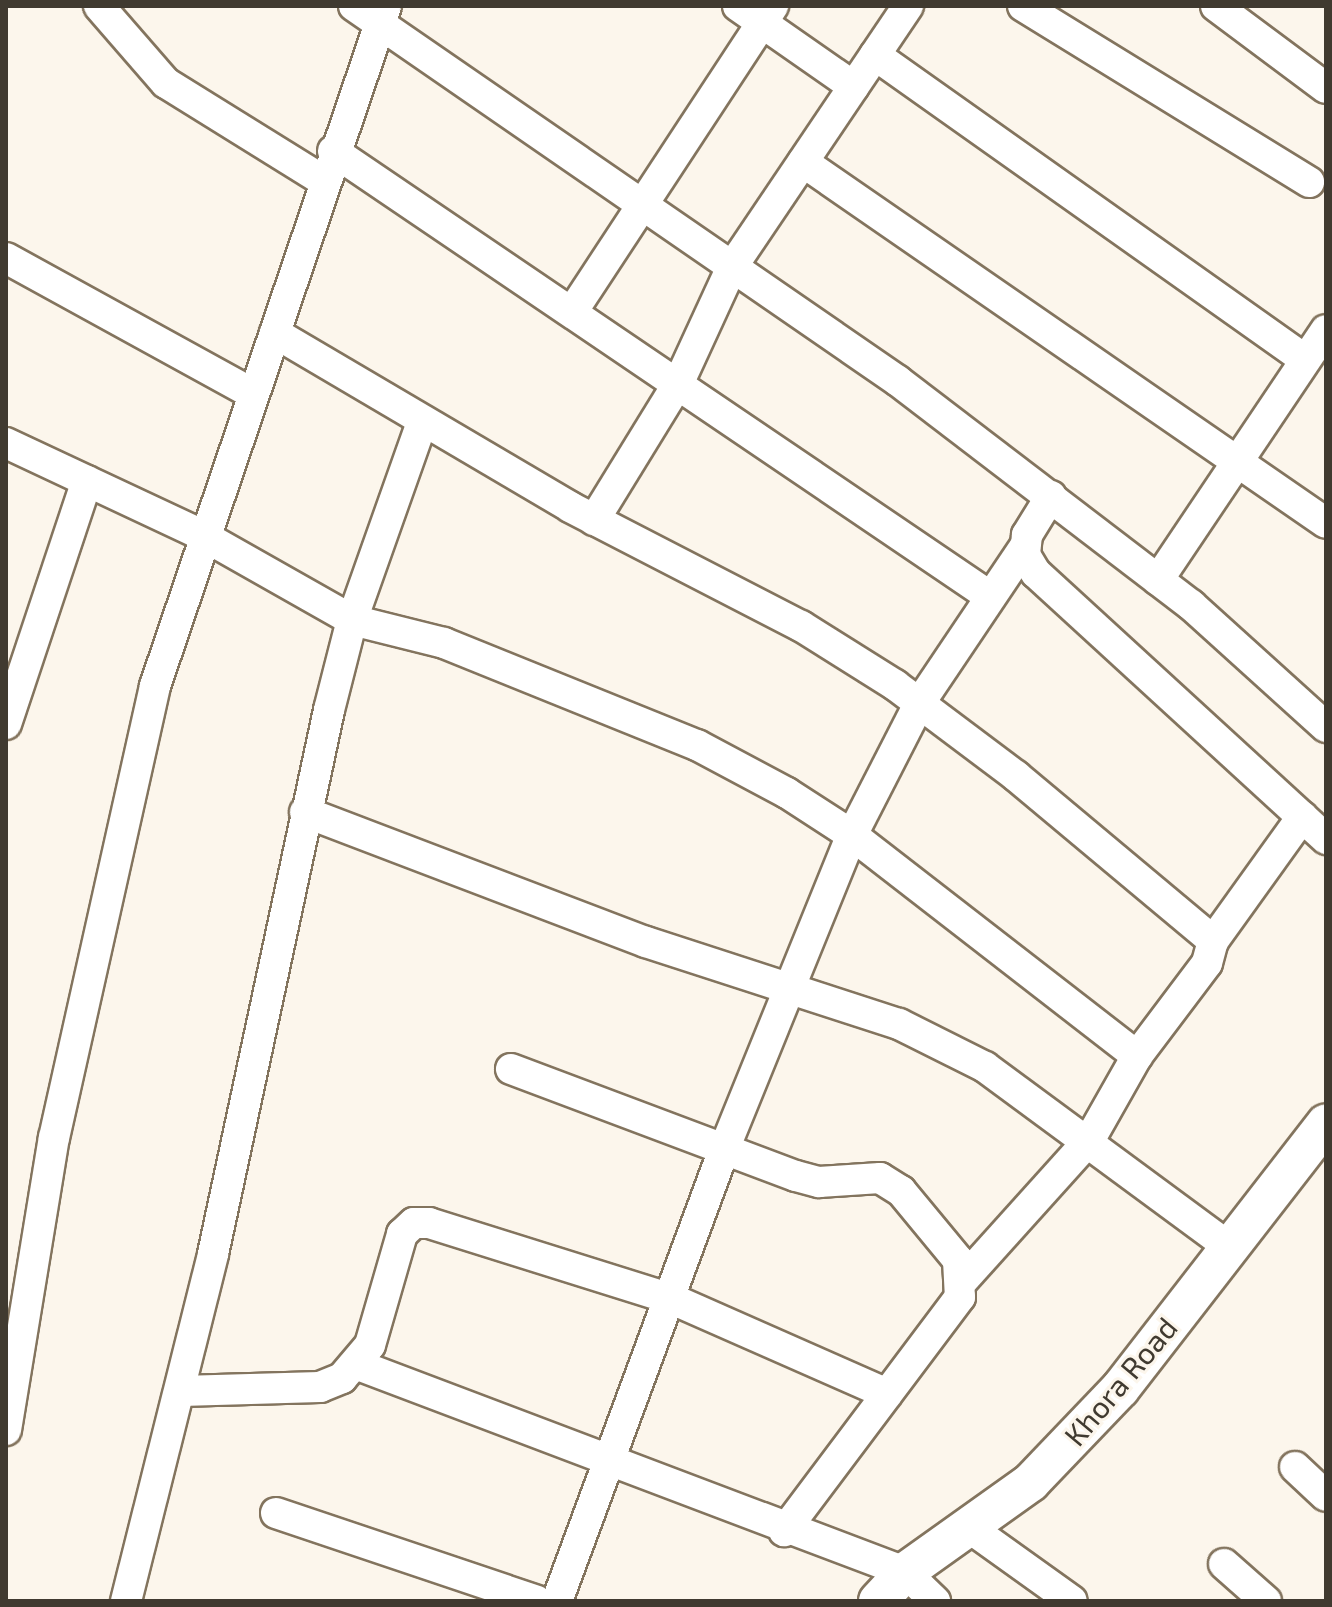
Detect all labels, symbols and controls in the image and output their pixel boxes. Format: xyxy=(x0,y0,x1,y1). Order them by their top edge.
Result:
street label: Khora Road xyxy=(1056,1309,1184,1453)

